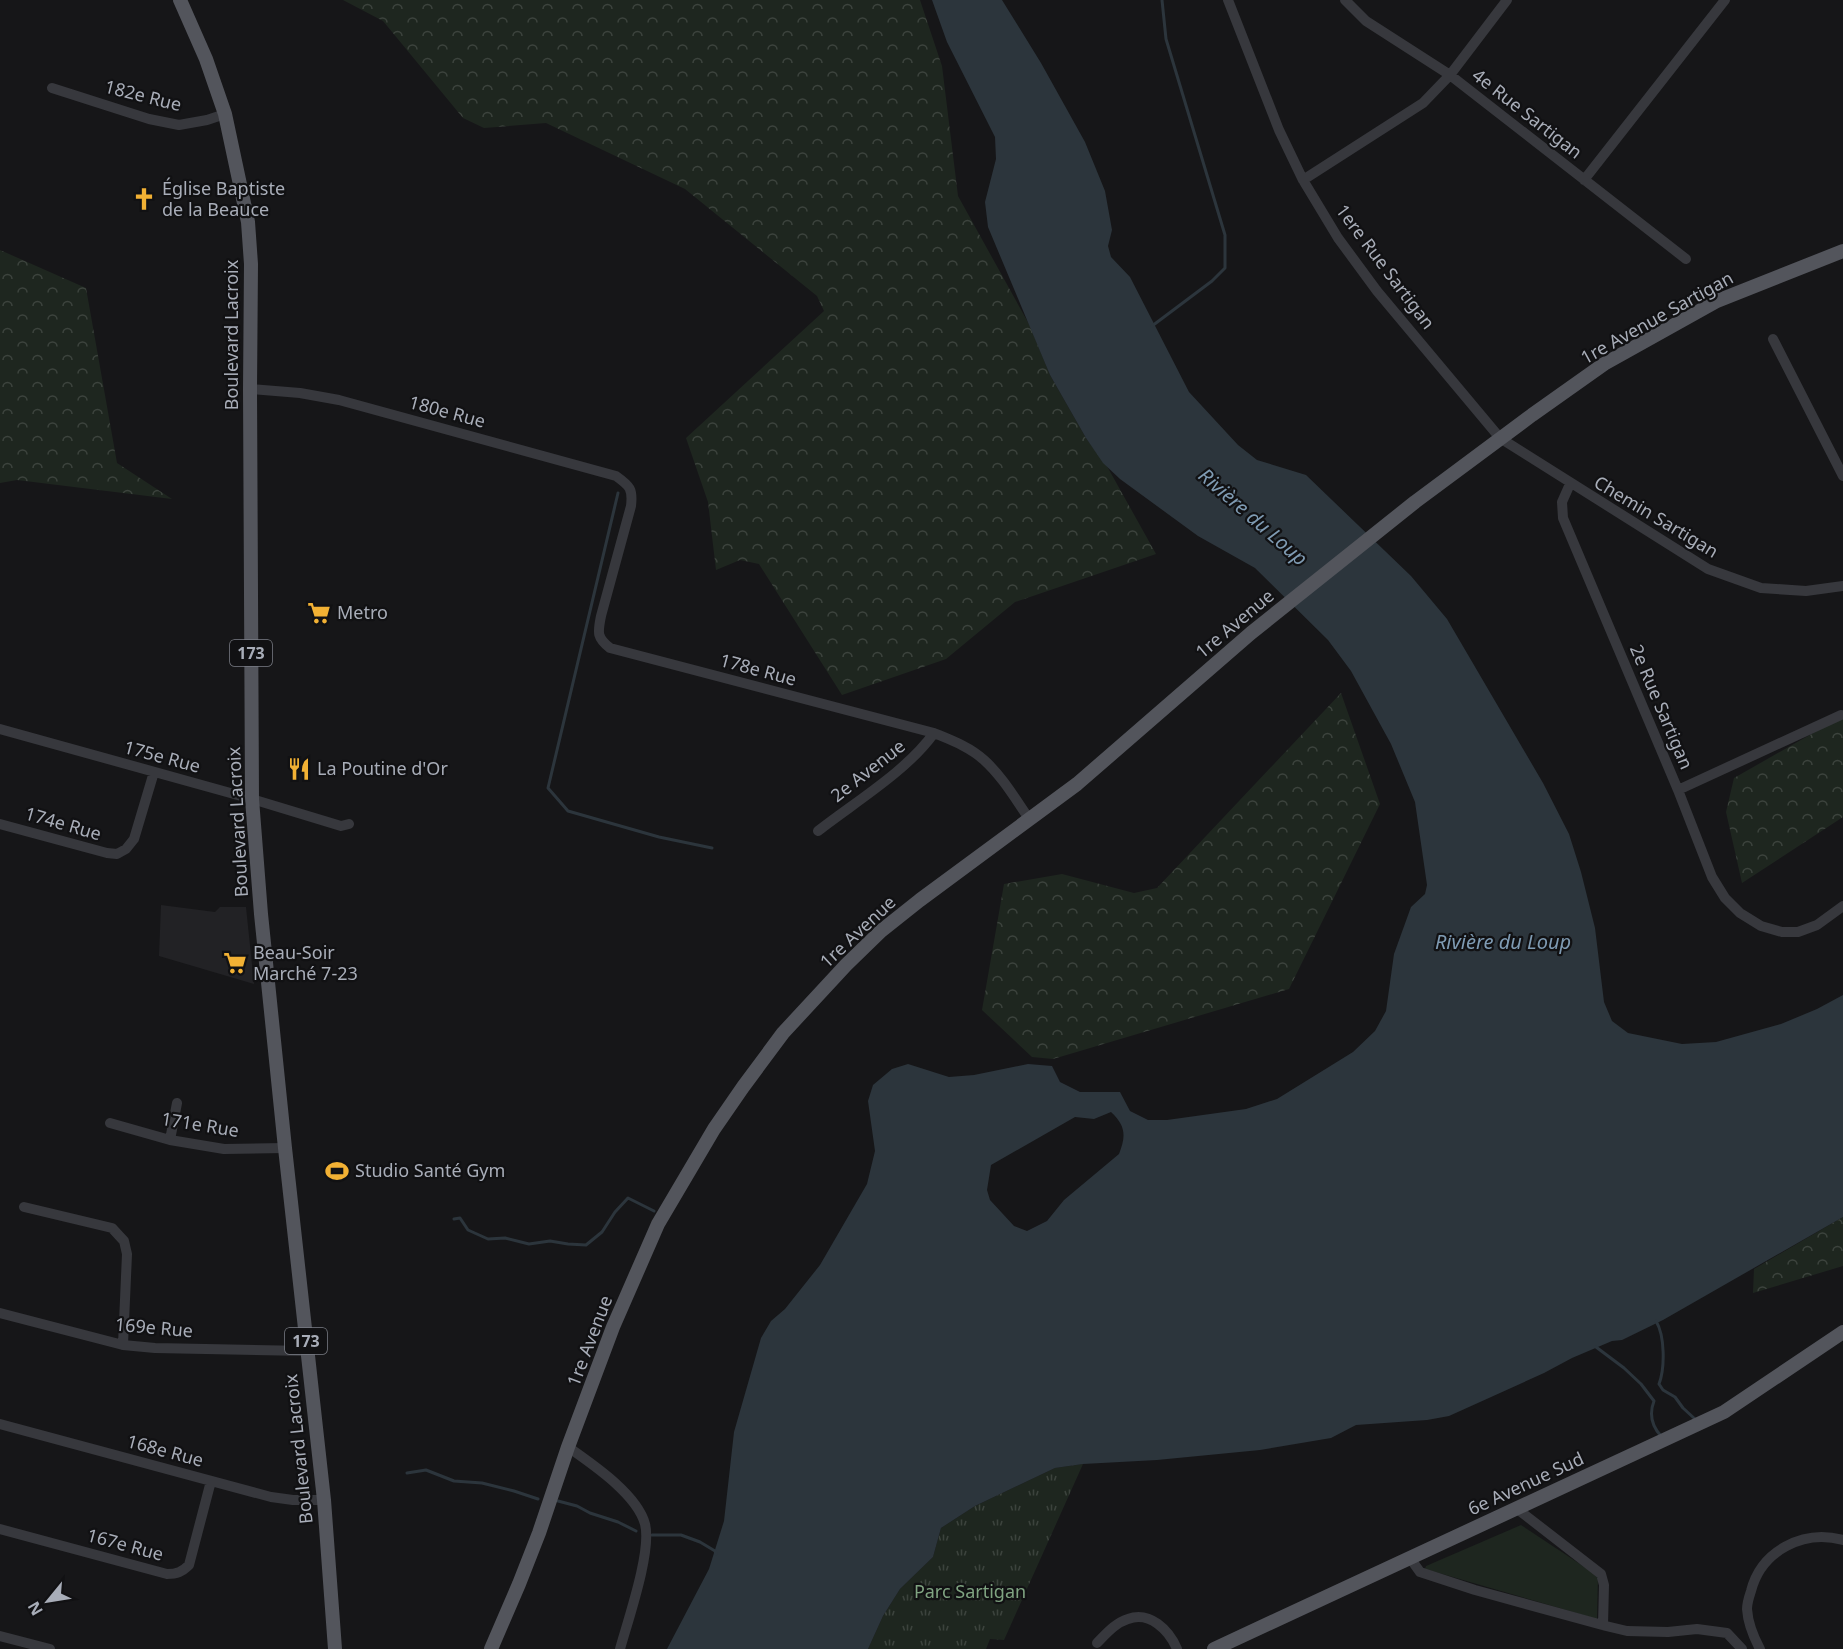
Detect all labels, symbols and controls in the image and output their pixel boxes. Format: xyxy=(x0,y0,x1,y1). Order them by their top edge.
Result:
street label: 4e Rue Sartigan xyxy=(1468,63,1587,164)
street label: 182e Rue xyxy=(102,74,184,116)
place label: Église Baptiste de la Beauce xyxy=(162,176,285,221)
church icon: Église Baptiste de la Beauce xyxy=(131,186,157,212)
street label: 1ere Rue Sartigan xyxy=(1331,199,1441,334)
street label: Boulevard Lacroix xyxy=(219,259,243,410)
street label: 1re Avenue Sartigan xyxy=(1576,265,1737,369)
street label: 180e Rue xyxy=(406,389,488,433)
water label: Rivière du Loup xyxy=(1193,462,1314,571)
street label: Chemin Sartigan xyxy=(1590,470,1723,563)
street label: 1re Avenue xyxy=(1190,583,1279,663)
supermarket icon: Metro xyxy=(306,600,332,626)
place label: Metro xyxy=(337,600,388,624)
road number: 173 xyxy=(230,640,272,666)
street label: 2e Rue Sartigan xyxy=(1625,641,1699,773)
street label: 178e Rue xyxy=(717,647,799,691)
street label: 175e Rue xyxy=(121,734,203,778)
street label: 2e Avenue xyxy=(825,734,910,807)
street label: Boulevard Lacroix xyxy=(221,746,253,898)
restaurant icon: La Poutine d'Or xyxy=(286,756,312,782)
place label: La Poutine d'Or xyxy=(317,756,448,780)
street label: 174e Rue xyxy=(22,801,104,845)
street label: 1re Avenue xyxy=(814,890,900,973)
water label: Rivière du Loup xyxy=(1435,928,1571,955)
place label: Beau-Soir Marché 7-23 xyxy=(253,940,358,985)
supermarket icon: Beau-Soir Marché 7-23 xyxy=(222,950,248,976)
street label: 171e Rue xyxy=(160,1106,241,1142)
sports icon: Studio Santé Gym xyxy=(324,1158,350,1184)
place label: Studio Santé Gym xyxy=(355,1158,505,1182)
street label: 1re Avenue xyxy=(561,1292,617,1389)
street label: 169e Rue xyxy=(114,1312,194,1342)
road number: 173 xyxy=(285,1328,327,1354)
street label: Boulevard Lacroix xyxy=(278,1373,318,1525)
street label: 168e Rue xyxy=(124,1428,206,1472)
street label: 6e Avenue Sud xyxy=(1464,1446,1587,1520)
street label: 167e Rue xyxy=(84,1522,166,1566)
north arrow xyxy=(18,1571,78,1631)
park label: Parc Sartigan xyxy=(914,1579,1026,1603)
text: N xyxy=(22,1597,48,1620)

